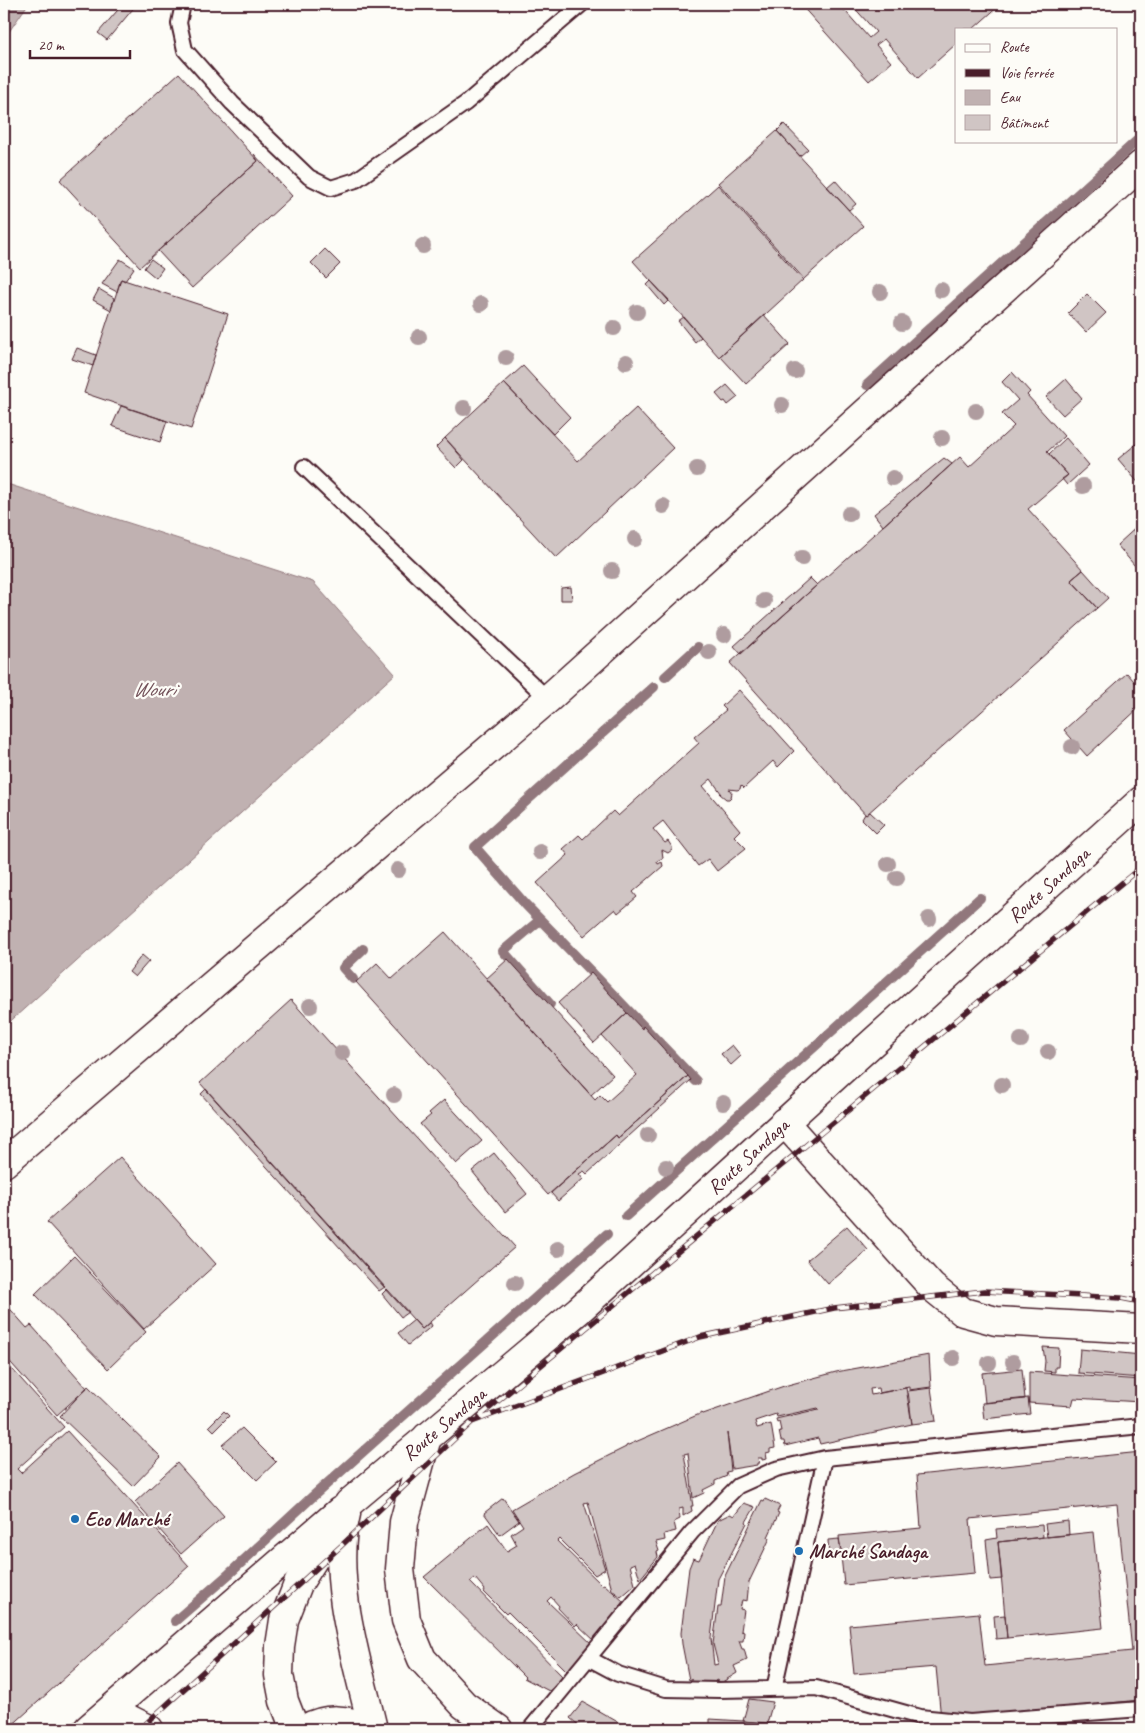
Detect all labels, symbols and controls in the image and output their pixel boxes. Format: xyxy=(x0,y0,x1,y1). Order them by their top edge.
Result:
scale bar xyxy=(30,28,130,60)
legend xyxy=(955,28,1118,142)
text: 20 m xyxy=(38,36,65,55)
text: Route xyxy=(1000,38,1030,57)
text: Voie ferrée xyxy=(1000,64,1054,83)
text: Eau xyxy=(1000,88,1021,107)
text: Bâtiment xyxy=(1000,114,1050,133)
water label: Wouri xyxy=(133,676,180,702)
street label: Route Sandaga xyxy=(1002,840,1096,928)
street label: Route Sandaga xyxy=(702,1112,796,1200)
street label: Route Sandaga xyxy=(397,1380,492,1466)
place label: Eco Marché xyxy=(85,1507,172,1532)
marker: Eco Marché xyxy=(69,1513,81,1525)
place label: Marché Sandaga xyxy=(809,1539,929,1564)
marker: Marché Sandaga xyxy=(793,1545,805,1557)

